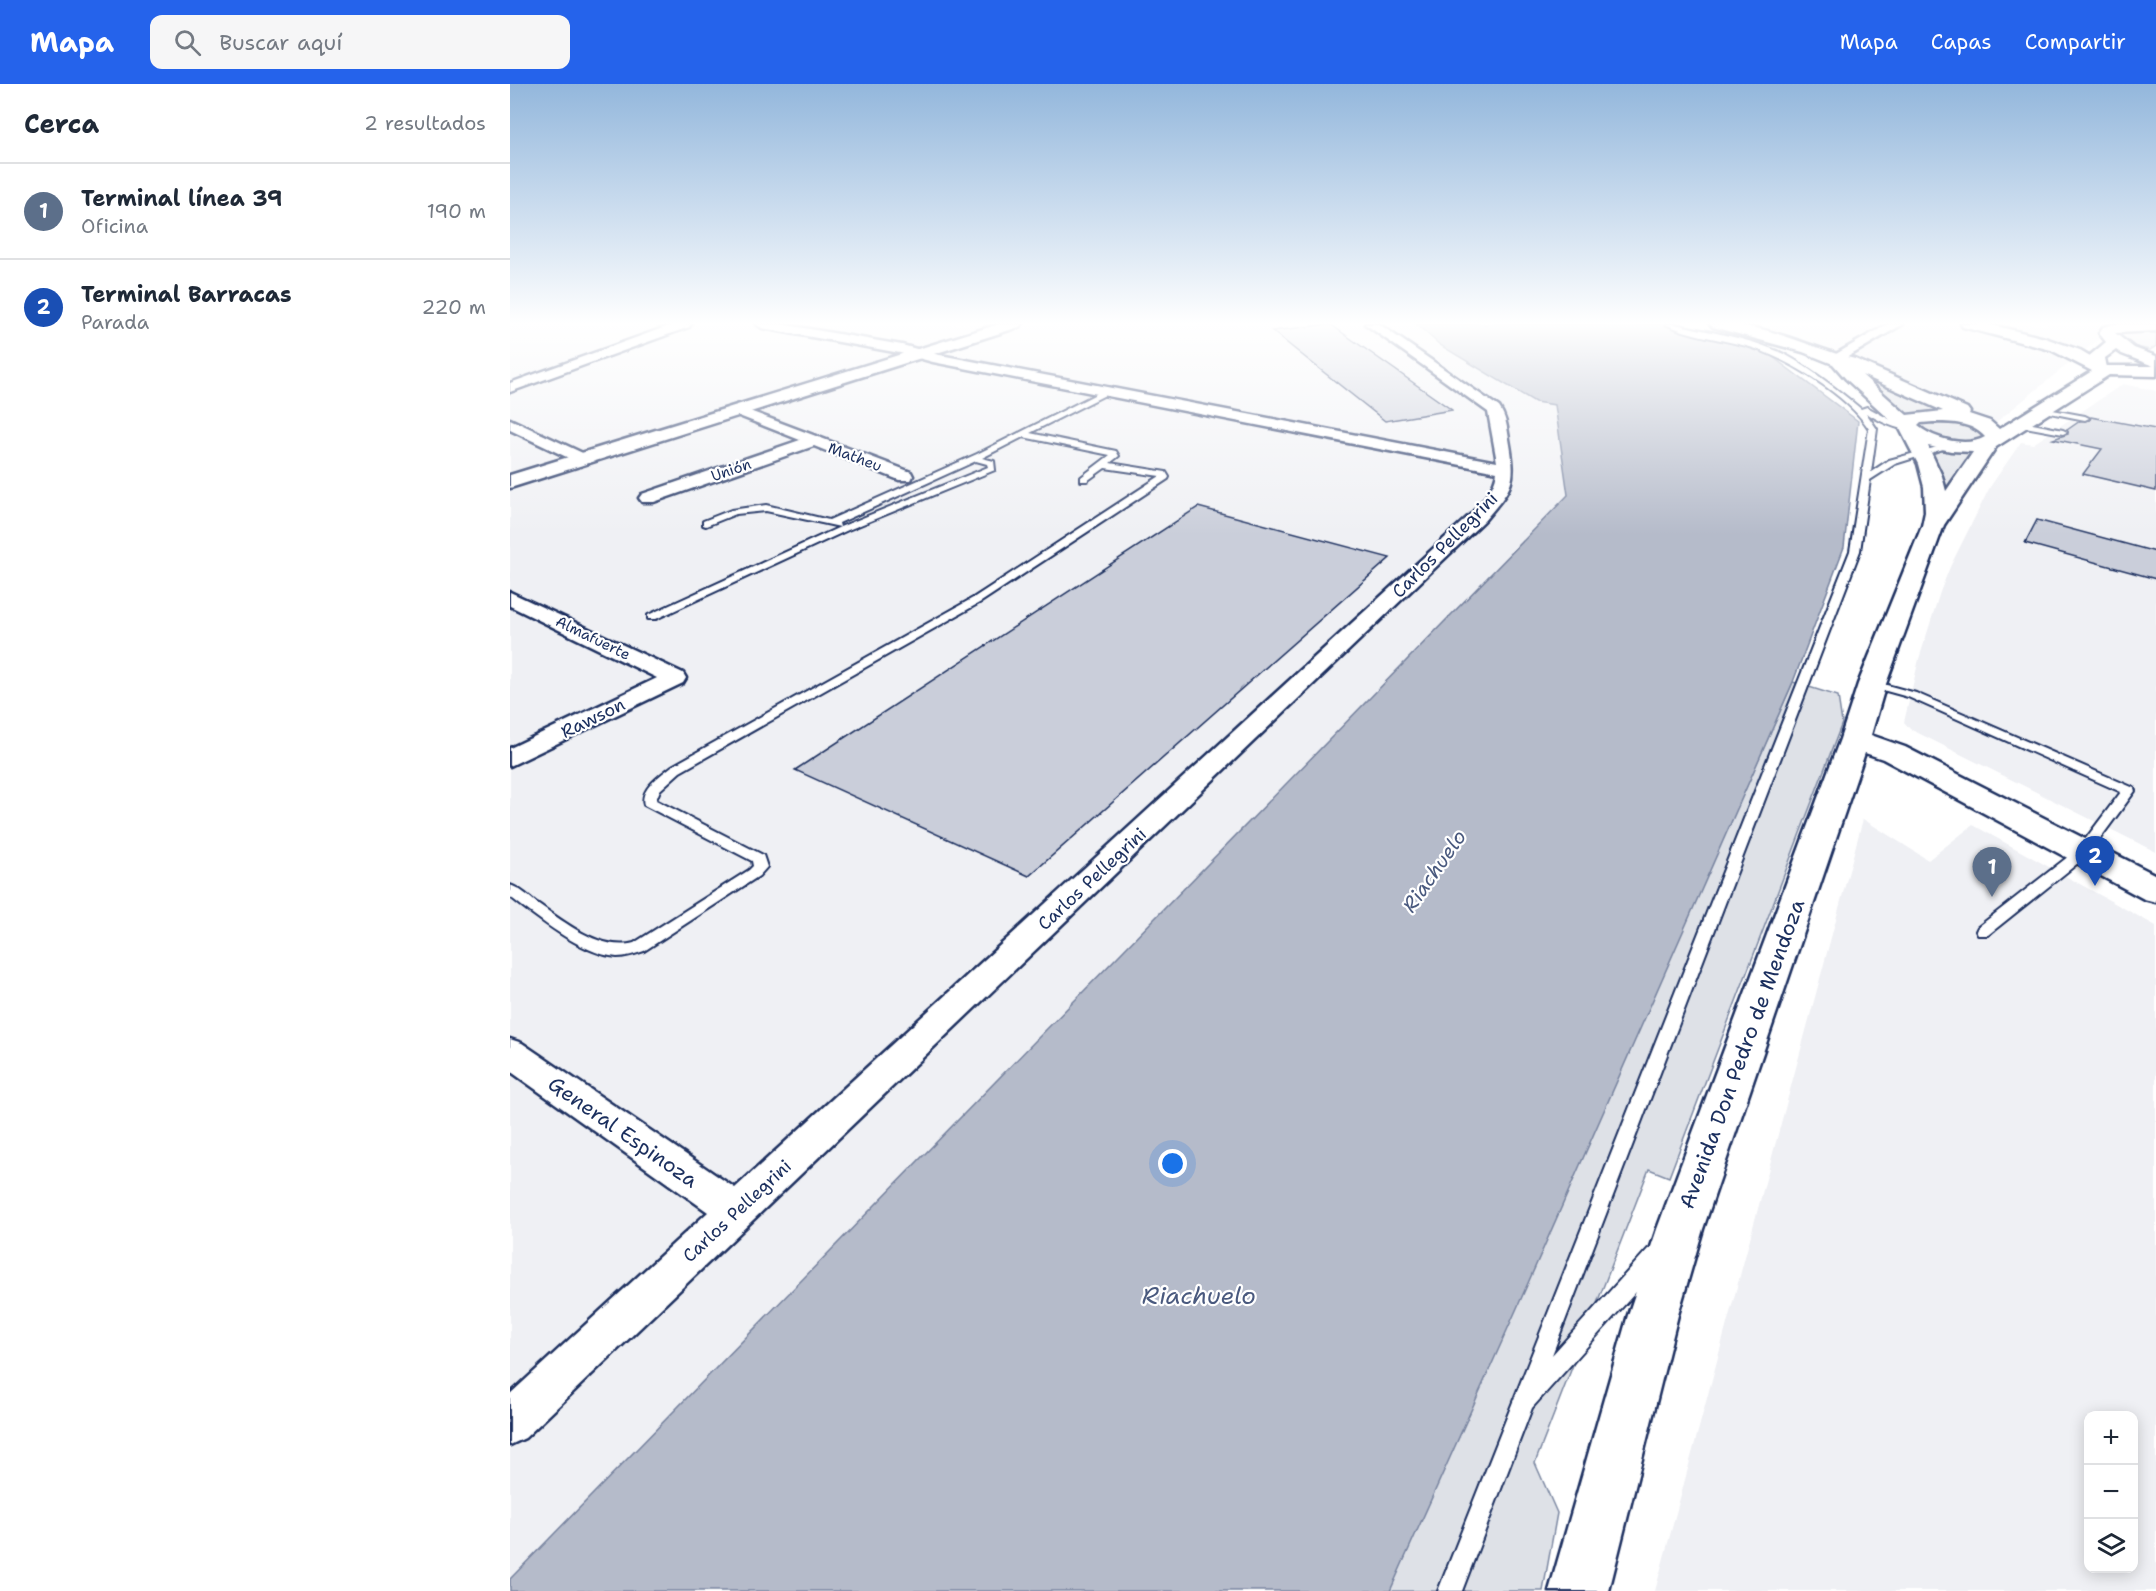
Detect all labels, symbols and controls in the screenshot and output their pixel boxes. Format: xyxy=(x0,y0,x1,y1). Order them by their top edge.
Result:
search box xyxy=(150,15,570,69)
text: Mapa xyxy=(30,23,114,61)
icon: search xyxy=(171,26,204,59)
text: Buscar aquí xyxy=(219,28,342,57)
text: Mapa xyxy=(1840,28,1898,56)
text: Capas xyxy=(1931,28,1992,56)
text: Compartir xyxy=(2025,28,2126,56)
text: Cerca xyxy=(24,106,99,141)
text: 2 resultados xyxy=(364,110,486,136)
text: Terminal línea 39 xyxy=(81,184,282,213)
text: 1 xyxy=(39,198,48,224)
text: 190 m xyxy=(427,198,486,224)
text: Oficina xyxy=(81,213,148,239)
text: Terminal Barracas xyxy=(81,280,292,309)
text: 2 xyxy=(37,294,51,320)
text: 220 m xyxy=(422,294,486,320)
text: Parada xyxy=(81,309,149,335)
street label: Matheu xyxy=(825,438,885,476)
street label: Unión xyxy=(708,454,754,486)
street label: Carlos Pellegrini xyxy=(1387,487,1503,603)
street label: Almafuerte xyxy=(552,611,634,665)
street label: Rawson xyxy=(557,692,629,744)
street label: Carlos Pellegrini xyxy=(1032,822,1152,936)
water label: Riachuelo xyxy=(1396,825,1472,917)
pin: 2 xyxy=(2076,836,2114,886)
pin: 1 xyxy=(1972,848,2012,897)
street label: Avenida Don Pedro de Mendoza xyxy=(1673,895,1811,1213)
street label: General Espinoza xyxy=(542,1070,704,1194)
your location xyxy=(1158,1149,1187,1178)
street label: Carlos Pellegrini xyxy=(677,1154,797,1268)
water label: Riachuelo xyxy=(1142,1280,1256,1312)
map controls xyxy=(2084,1411,2138,1573)
button: + xyxy=(2084,1411,2138,1465)
button: − xyxy=(2084,1465,2138,1519)
button: layers xyxy=(2084,1519,2138,1573)

